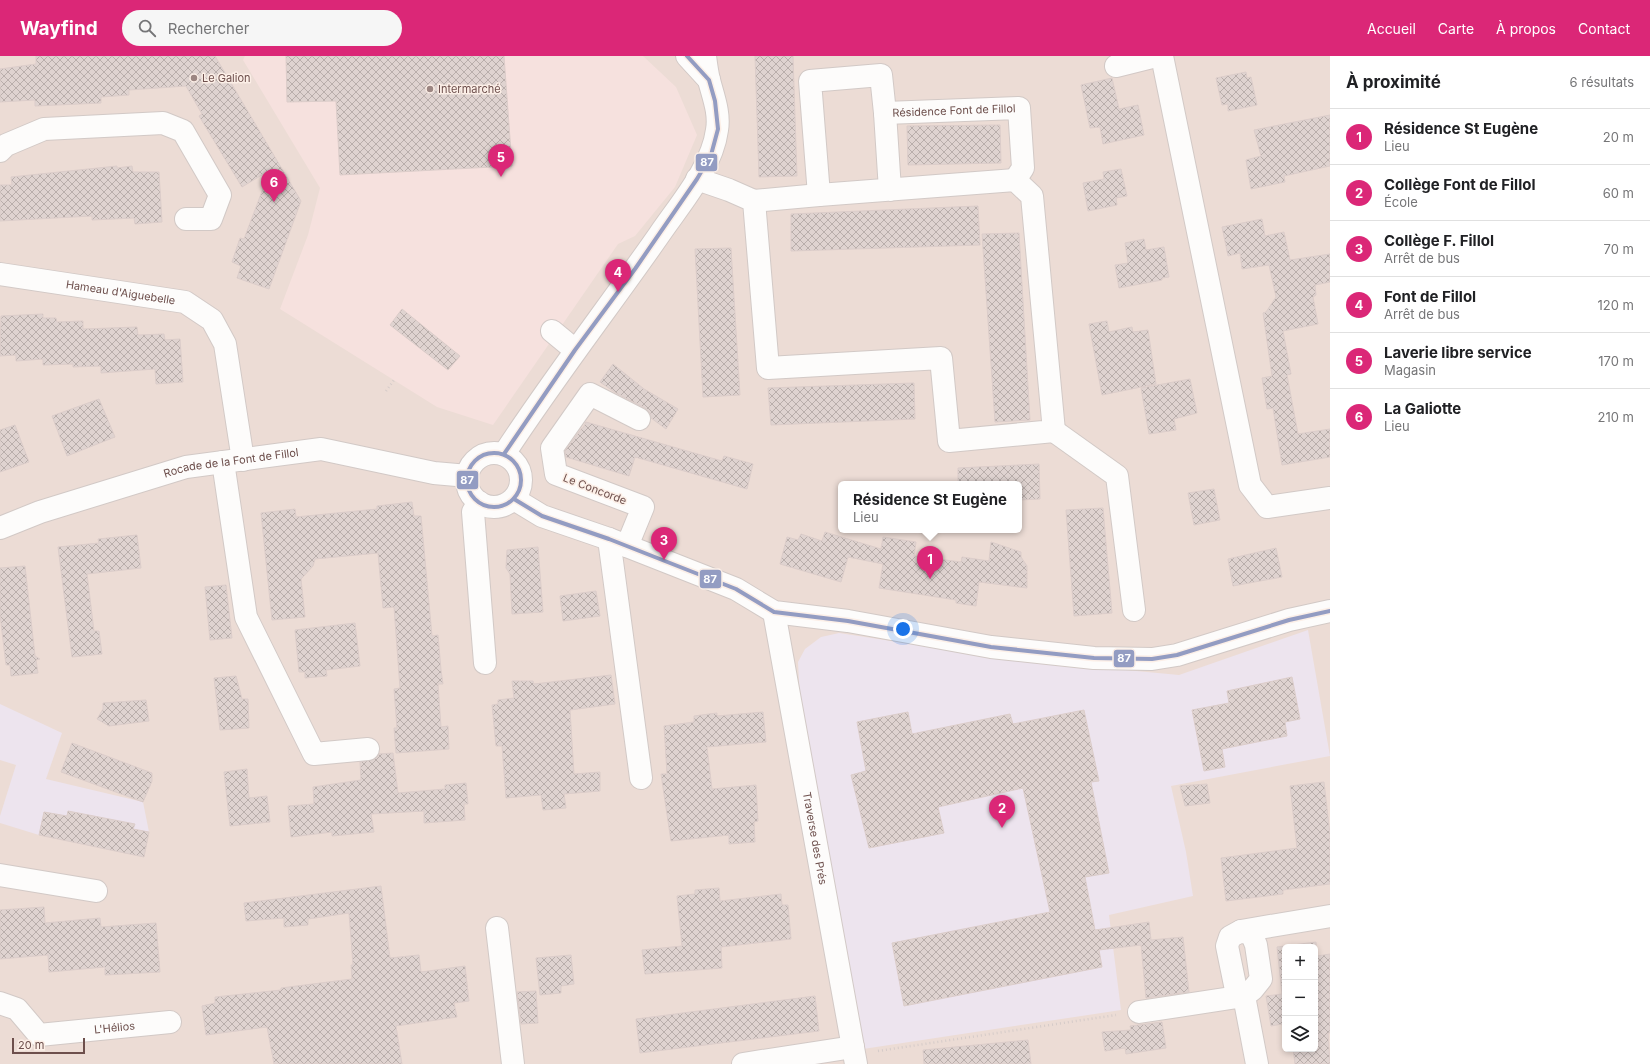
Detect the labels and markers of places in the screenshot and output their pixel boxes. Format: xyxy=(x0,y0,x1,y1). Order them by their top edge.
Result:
place label: Le Galion xyxy=(202,71,251,85)
marker: Le Galion xyxy=(189,73,199,83)
place label: Intermarché xyxy=(438,82,501,96)
marker: Intermarché xyxy=(425,84,435,94)
pin: 5 xyxy=(488,144,514,177)
pin: 6 xyxy=(261,169,287,202)
pin: 4 xyxy=(605,259,631,292)
pin: 3 xyxy=(651,527,677,560)
pin: 1 xyxy=(917,546,943,579)
pin: 2 xyxy=(989,795,1015,828)

